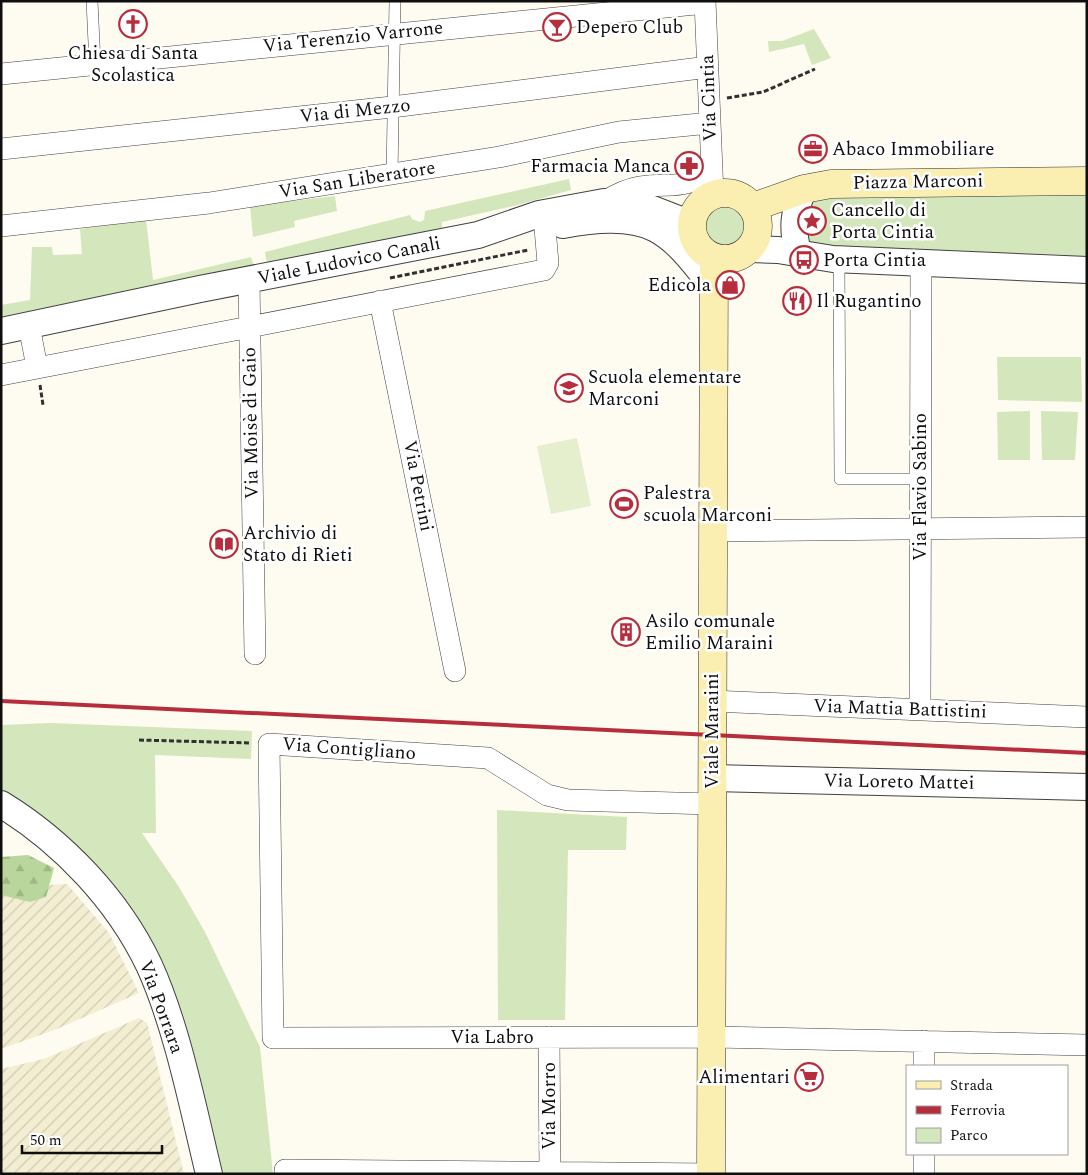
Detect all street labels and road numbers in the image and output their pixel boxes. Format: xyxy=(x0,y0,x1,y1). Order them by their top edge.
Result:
street label: Via Terenzio Varrone xyxy=(262,13,444,61)
street label: Via Cintia xyxy=(693,53,725,142)
street label: Via di Mezzo xyxy=(298,91,412,131)
street label: Via San Liberatore xyxy=(277,153,437,207)
street label: Piazza Marconi xyxy=(852,166,984,198)
street label: Viale Ludovico Canali xyxy=(255,229,443,293)
street label: Via Moisè di Gaio xyxy=(235,347,267,499)
street label: Via Flavio Sabino xyxy=(906,413,935,561)
street label: Via Petrini xyxy=(395,438,441,534)
street label: Viale Maraini xyxy=(698,673,727,789)
street label: Via Mattia Battistini xyxy=(813,691,987,727)
street label: Via Contigliano xyxy=(281,730,417,768)
street label: Via Loreto Mattei xyxy=(823,766,975,798)
street label: Via Porrara xyxy=(131,956,192,1058)
street label: Via Labro xyxy=(450,1023,534,1052)
street label: Via Morro xyxy=(535,1062,564,1150)

